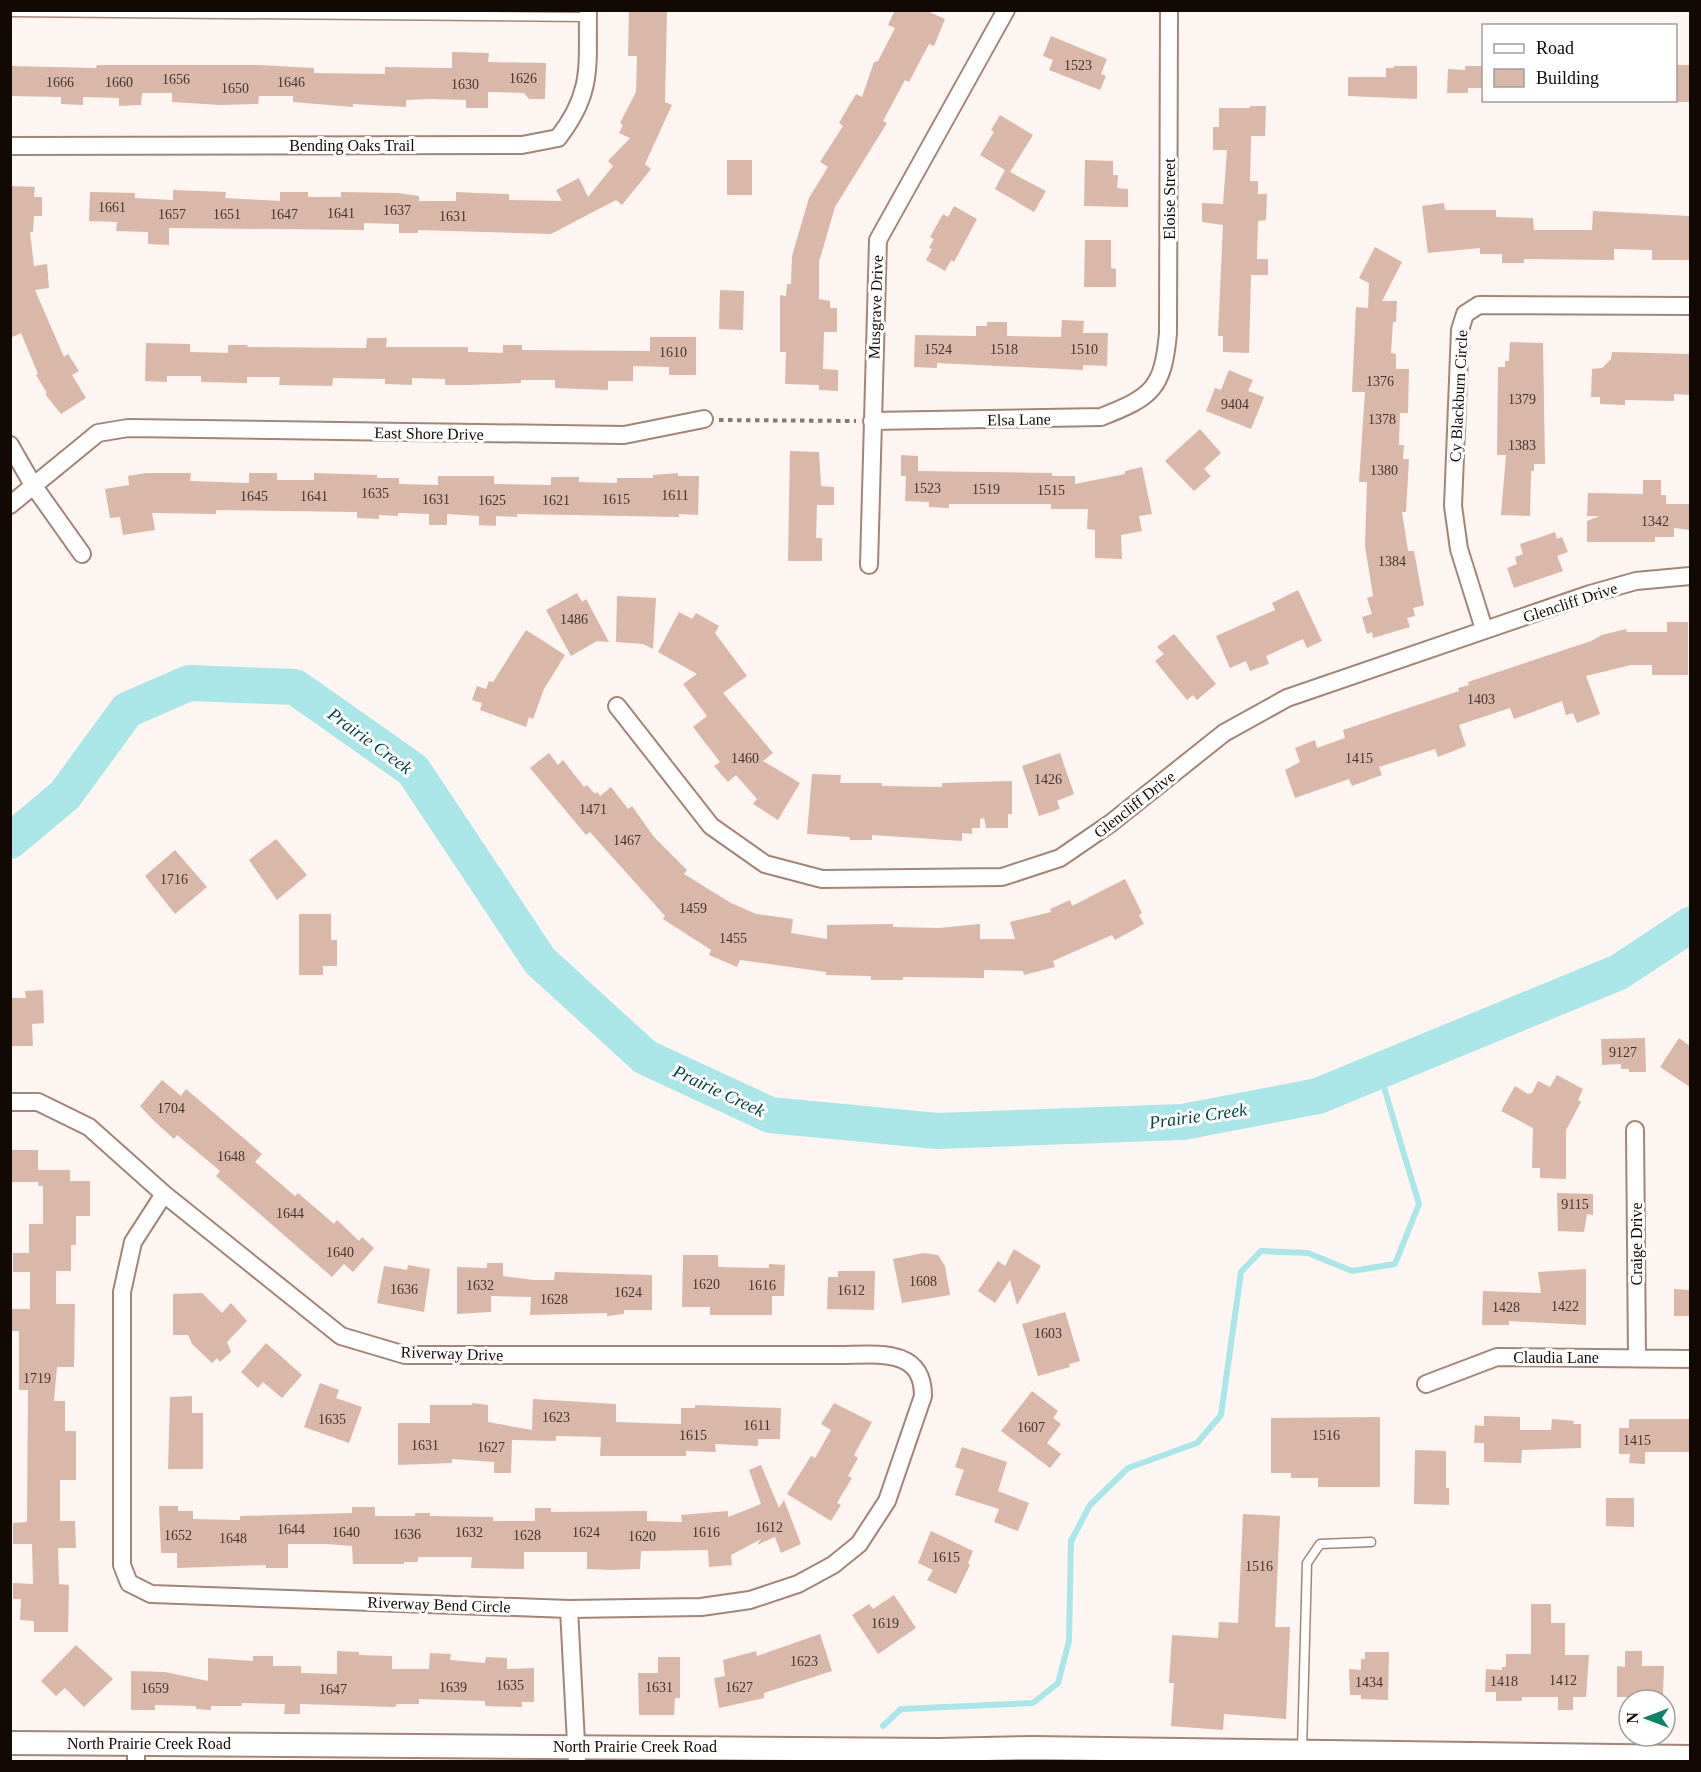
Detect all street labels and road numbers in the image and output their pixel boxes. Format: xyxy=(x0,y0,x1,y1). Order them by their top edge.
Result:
street label: Bending Oaks Trail xyxy=(289,137,415,155)
street label: Eloise Street xyxy=(1161,158,1178,240)
street label: Musgrave Drive xyxy=(865,255,887,360)
street label: Cy Blackburn Circle xyxy=(1447,329,1471,463)
street label: Elsa Lane xyxy=(987,410,1051,429)
street label: East Shore Drive xyxy=(374,424,484,443)
street label: Glencliff Drive xyxy=(1521,579,1619,626)
street label: Glencliff Drive xyxy=(1091,768,1178,841)
street label: Craige Drive xyxy=(1628,1202,1646,1286)
street label: Riverway Drive xyxy=(400,1343,504,1365)
street label: Claudia Lane xyxy=(1513,1349,1599,1366)
street label: Riverway Bend Circle xyxy=(367,1594,511,1616)
street label: North Prairie Creek Road xyxy=(67,1735,231,1752)
street label: North Prairie Creek Road xyxy=(553,1738,717,1755)

